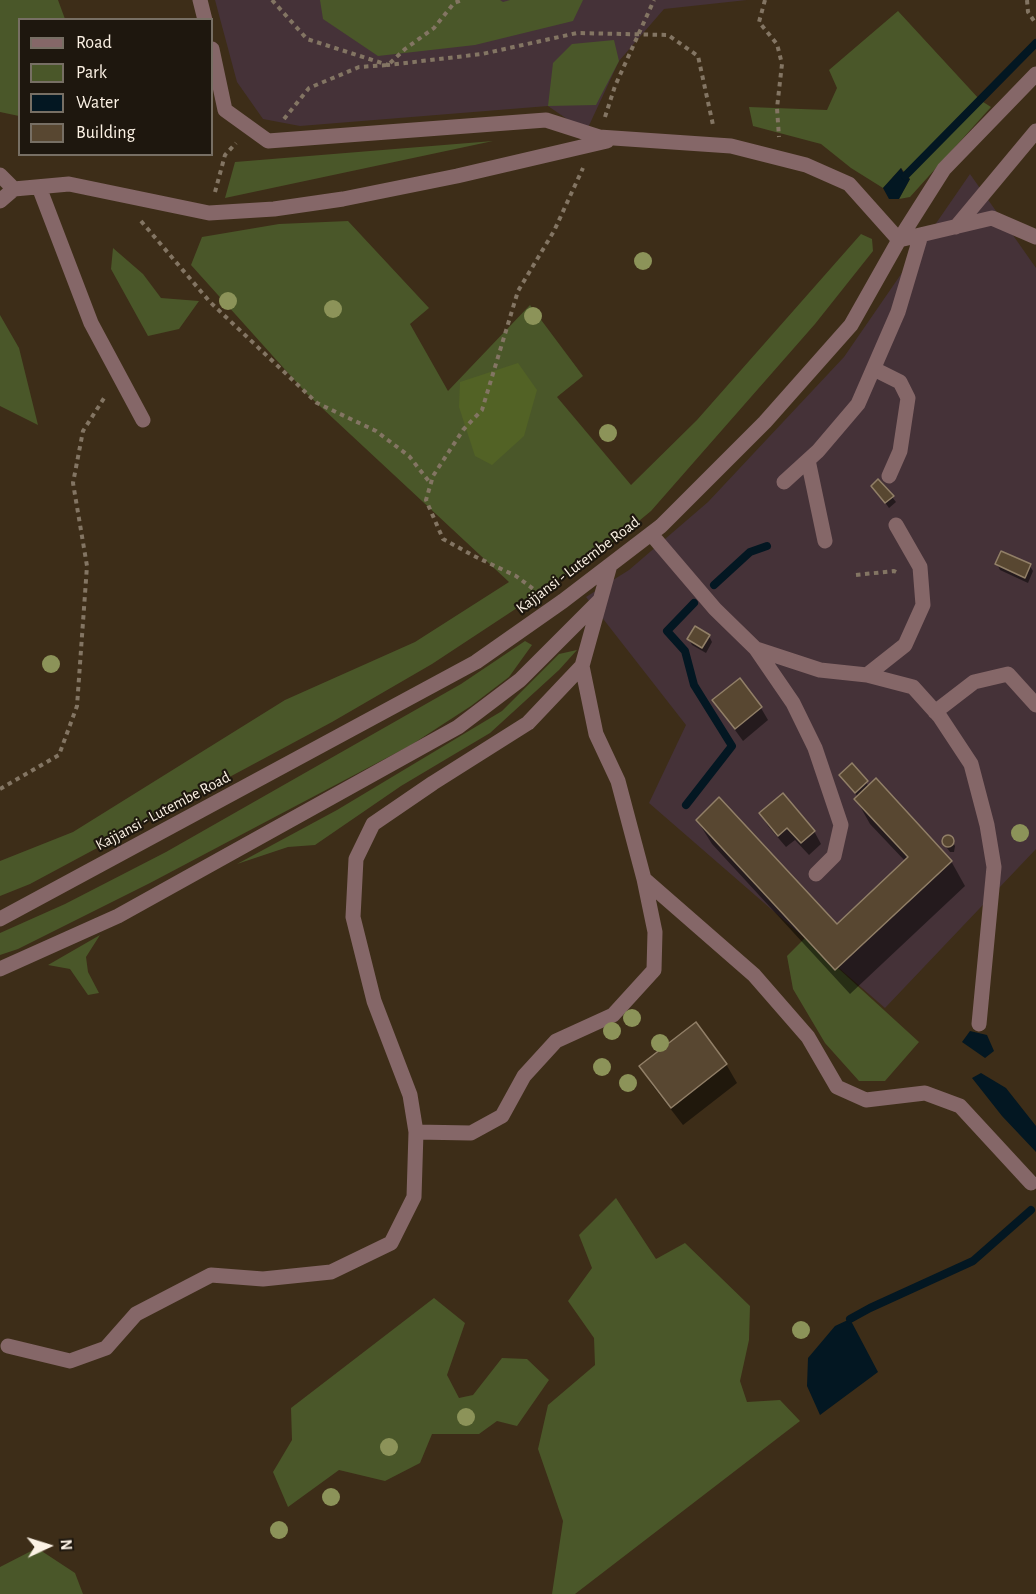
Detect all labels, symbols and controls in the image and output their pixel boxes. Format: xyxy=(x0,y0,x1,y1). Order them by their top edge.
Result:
legend xyxy=(18,18,213,156)
text: Road xyxy=(76,34,112,52)
text: Park xyxy=(76,64,107,82)
text: Water xyxy=(76,94,119,112)
text: Building xyxy=(76,124,135,142)
street label: Kajjansi - Lutembe Road xyxy=(512,512,644,618)
street label: Kajjansi - Lutembe Road xyxy=(92,767,234,855)
north arrow xyxy=(18,1516,78,1576)
text: N xyxy=(58,1539,74,1551)

